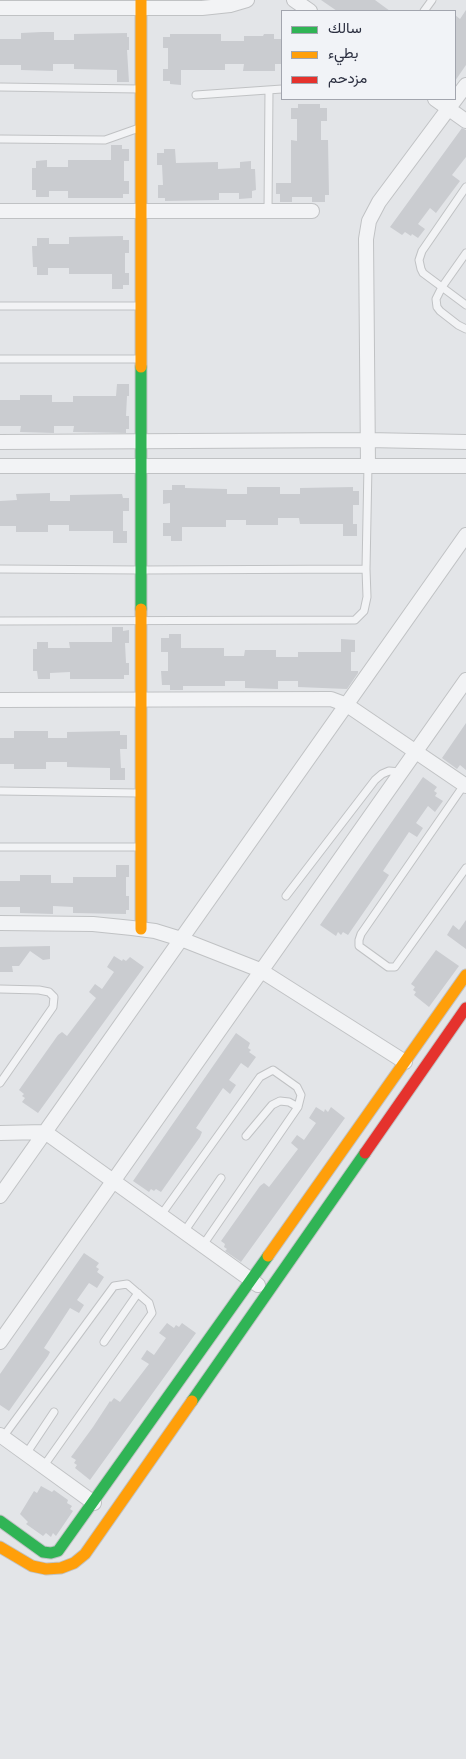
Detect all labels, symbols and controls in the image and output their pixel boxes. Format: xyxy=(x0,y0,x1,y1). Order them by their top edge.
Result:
legend xyxy=(281,10,456,100)
text: سالك xyxy=(328,19,362,37)
text: بطيء xyxy=(328,44,358,62)
text: مزدحم xyxy=(328,69,367,87)

